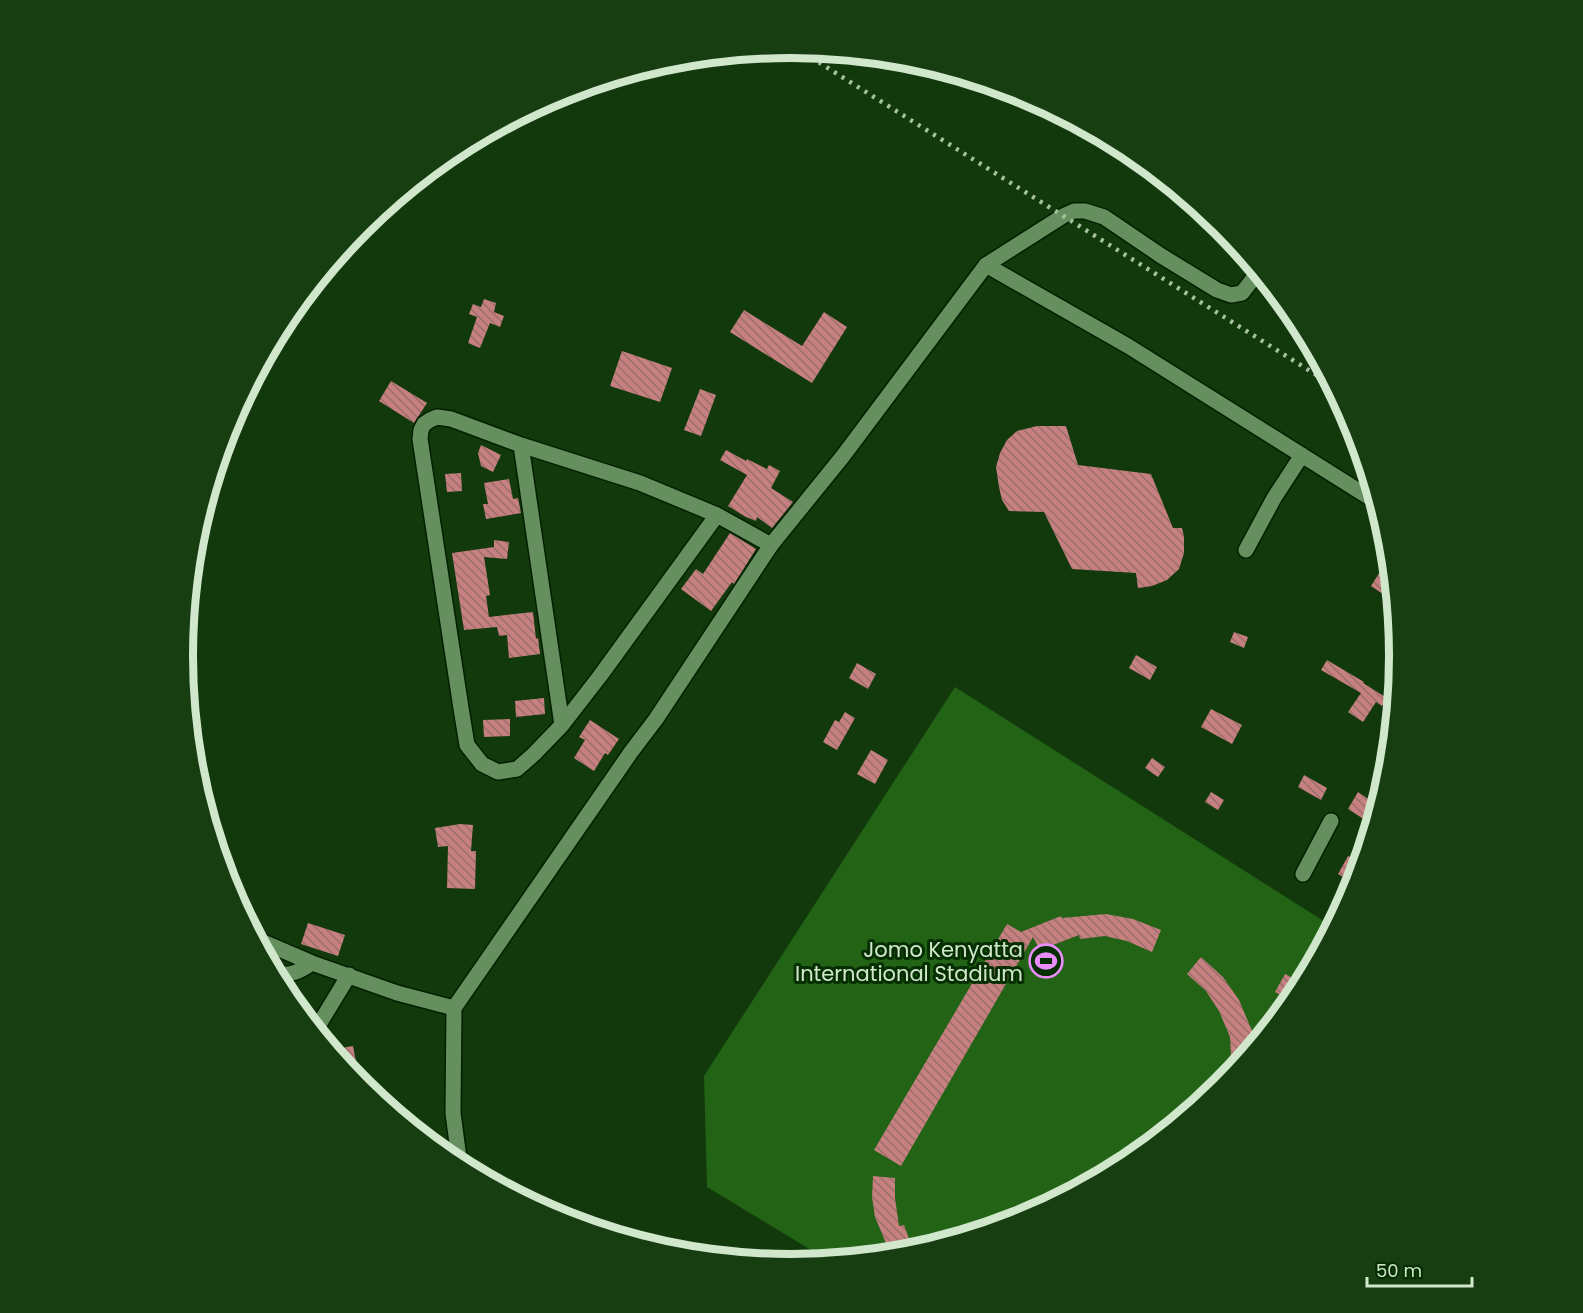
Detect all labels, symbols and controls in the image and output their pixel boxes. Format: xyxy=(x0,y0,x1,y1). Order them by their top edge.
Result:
place label: Jomo Kenyatta International Stadium xyxy=(795,935,1023,988)
sports icon: Jomo Kenyatta International Stadium xyxy=(1028,943,1064,979)
scale bar xyxy=(1367,1250,1472,1288)
text: 50 m xyxy=(1376,1258,1422,1283)

